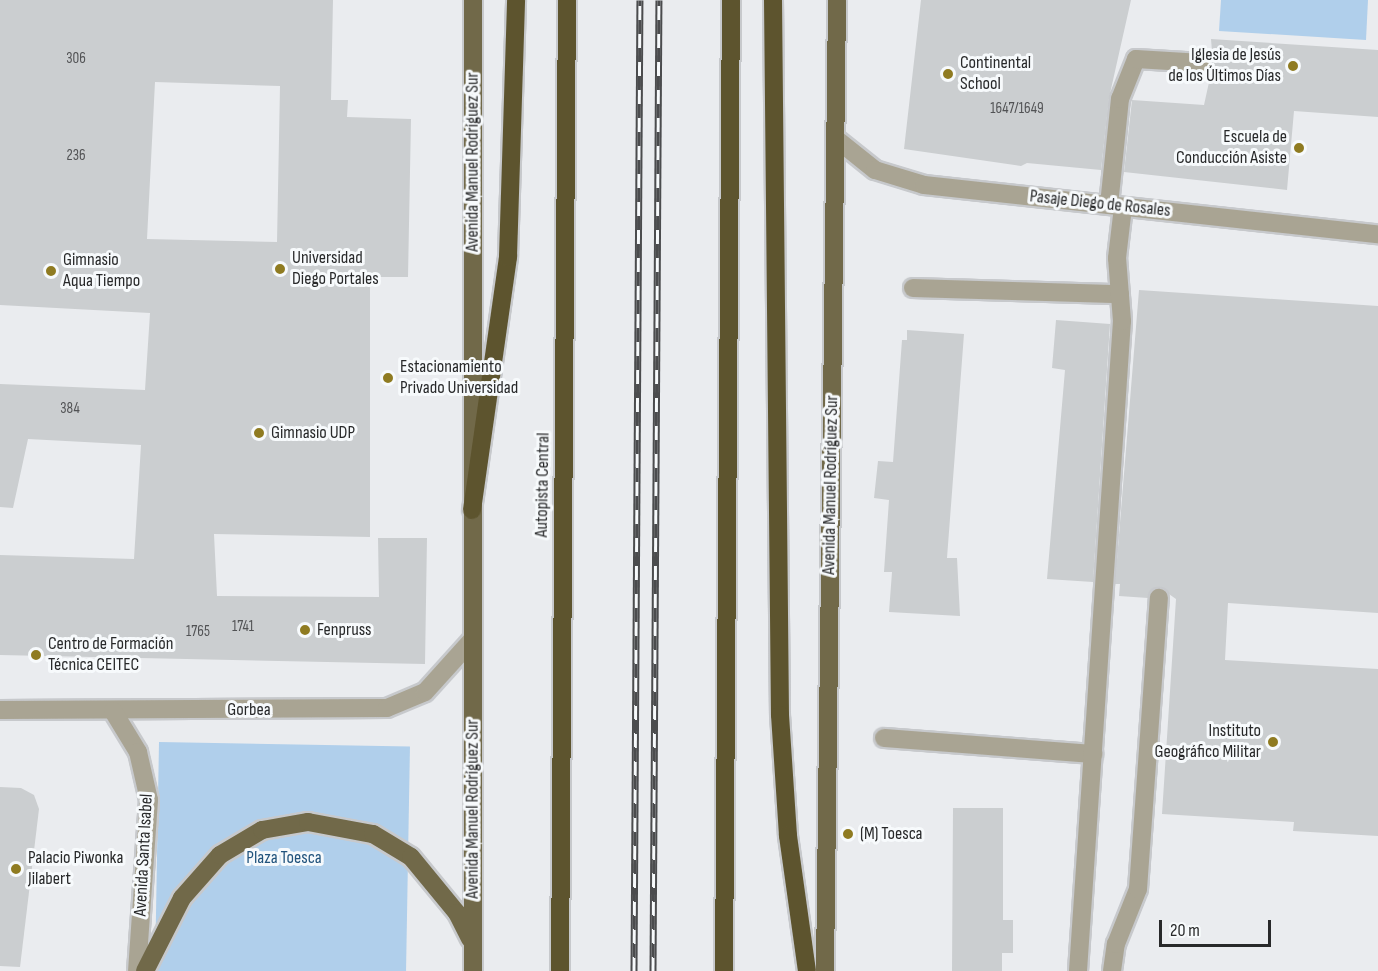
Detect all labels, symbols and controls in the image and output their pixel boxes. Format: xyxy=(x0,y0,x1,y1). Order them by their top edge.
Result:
place label: Iglesia de Jesús de los Últimos Días xyxy=(1168,45,1281,88)
house number: 306 xyxy=(66,50,86,68)
place label: Continental School xyxy=(960,53,1031,96)
marker: Iglesia de Jesús de los Últimos Días xyxy=(1286,59,1300,73)
marker: Continental School xyxy=(941,67,955,81)
street label: Avenida Manuel Rodríguez Sur xyxy=(462,72,484,252)
house number: 1647/1649 xyxy=(990,100,1044,118)
place label: Escuela de Conducción Asiste xyxy=(1176,127,1287,170)
marker: Escuela de Conducción Asiste xyxy=(1292,141,1306,155)
house number: 236 xyxy=(66,147,86,165)
street label: Pasaje Diego de Rosales xyxy=(1029,186,1171,222)
place label: Universidad Diego Portales xyxy=(292,248,379,290)
place label: Gimnasio Aqua Tiempo xyxy=(63,250,140,292)
marker: Universidad Diego Portales xyxy=(273,262,287,276)
marker: Gimnasio Aqua Tiempo xyxy=(44,264,58,278)
place label: Estacionamiento Privado Universidad xyxy=(400,357,518,400)
marker: Estacionamiento Privado Universidad xyxy=(381,371,395,385)
street label: Avenida Manuel Rodríguez Sur xyxy=(819,395,843,575)
house number: 384 xyxy=(60,400,80,418)
place label: Gimnasio UDP xyxy=(271,422,355,444)
marker: Gimnasio UDP xyxy=(252,426,266,440)
street label: Autopista Central xyxy=(531,432,555,538)
house number: 1741 xyxy=(232,618,254,636)
place label: Fenpruss xyxy=(317,619,371,641)
house number: 1765 xyxy=(186,623,210,641)
marker: Fenpruss xyxy=(298,623,312,637)
place label: Centro de Formación Técnica CEITEC xyxy=(48,634,173,676)
marker: Centro de Formación Técnica CEITEC xyxy=(29,648,43,662)
street label: Gorbea xyxy=(227,699,271,721)
street label: Avenida Manuel Rodríguez Sur xyxy=(462,719,484,899)
place label: Instituto Geográfico Militar xyxy=(1154,721,1261,764)
marker: Instituto Geográfico Militar xyxy=(1266,735,1280,749)
street label: Avenida Santa Isabel xyxy=(130,793,158,917)
place label: (M) Toesca xyxy=(860,823,923,845)
marker: (M) Toesca xyxy=(841,827,855,841)
park label: Plaza Toesca xyxy=(246,847,322,869)
place label: Palacio Piwonka Jilabert xyxy=(28,848,123,890)
marker: Palacio Piwonka Jilabert xyxy=(9,862,23,876)
scale bar xyxy=(1162,908,1274,946)
text: 20 m xyxy=(1170,920,1200,941)

